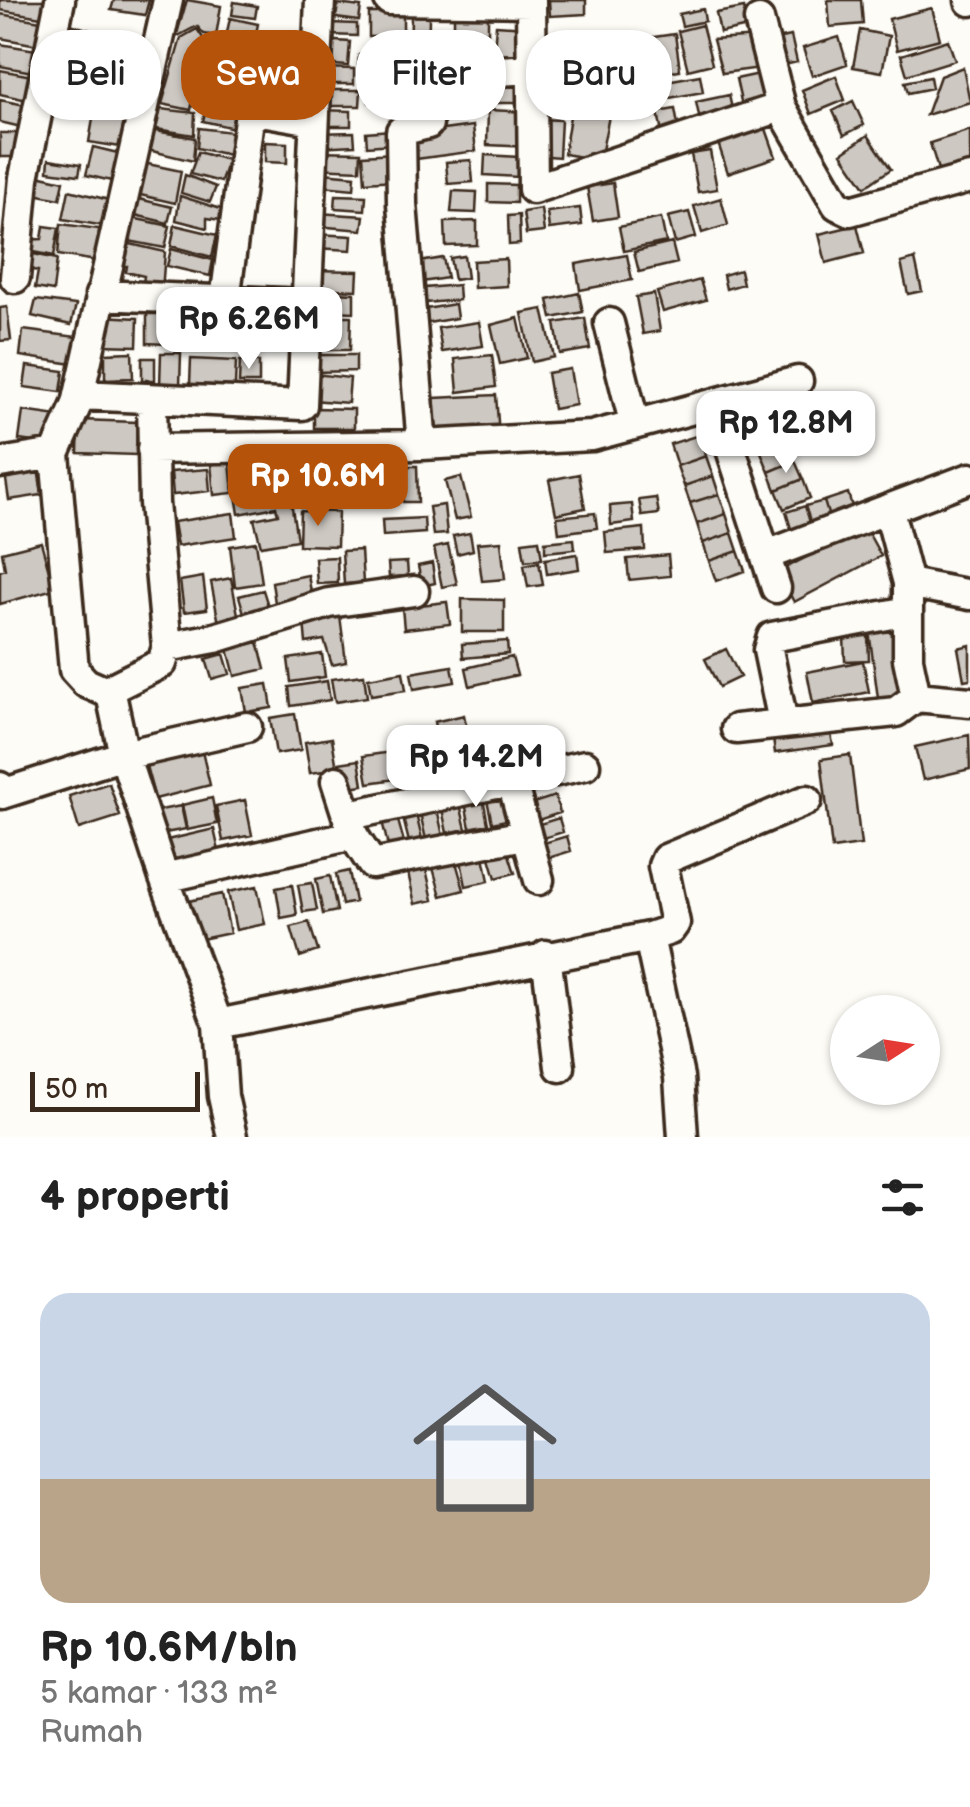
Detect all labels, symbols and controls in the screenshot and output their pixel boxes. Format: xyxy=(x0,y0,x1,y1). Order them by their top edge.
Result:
chip: Beli xyxy=(30,30,161,120)
chip: Sewa xyxy=(181,30,336,120)
chip: Filter xyxy=(356,30,506,120)
chip: Baru xyxy=(526,30,672,120)
pin: Rp 6.26M xyxy=(146,287,352,372)
text: Rp 6.26M xyxy=(178,300,320,339)
pin: Rp 12.8M xyxy=(683,391,889,476)
text: Rp 12.8M xyxy=(718,404,854,443)
pin: Rp 10.6M xyxy=(215,444,421,529)
text: Rp 10.6M xyxy=(250,457,386,496)
pin: Rp 14.2M xyxy=(373,725,579,810)
text: Rp 14.2M xyxy=(408,738,544,777)
north arrow xyxy=(830,995,940,1105)
map controls xyxy=(830,995,940,1105)
scale bar xyxy=(30,1067,200,1112)
text: 50 m xyxy=(45,1073,108,1106)
icon: filters xyxy=(875,1170,930,1225)
text: 4 properti xyxy=(40,1172,230,1223)
icon: home xyxy=(395,1358,575,1538)
text: Rp 10.6M/bln xyxy=(40,1623,298,1674)
text: 5 kamar · 133 m² xyxy=(40,1674,278,1713)
text: Rumah xyxy=(40,1713,143,1752)

